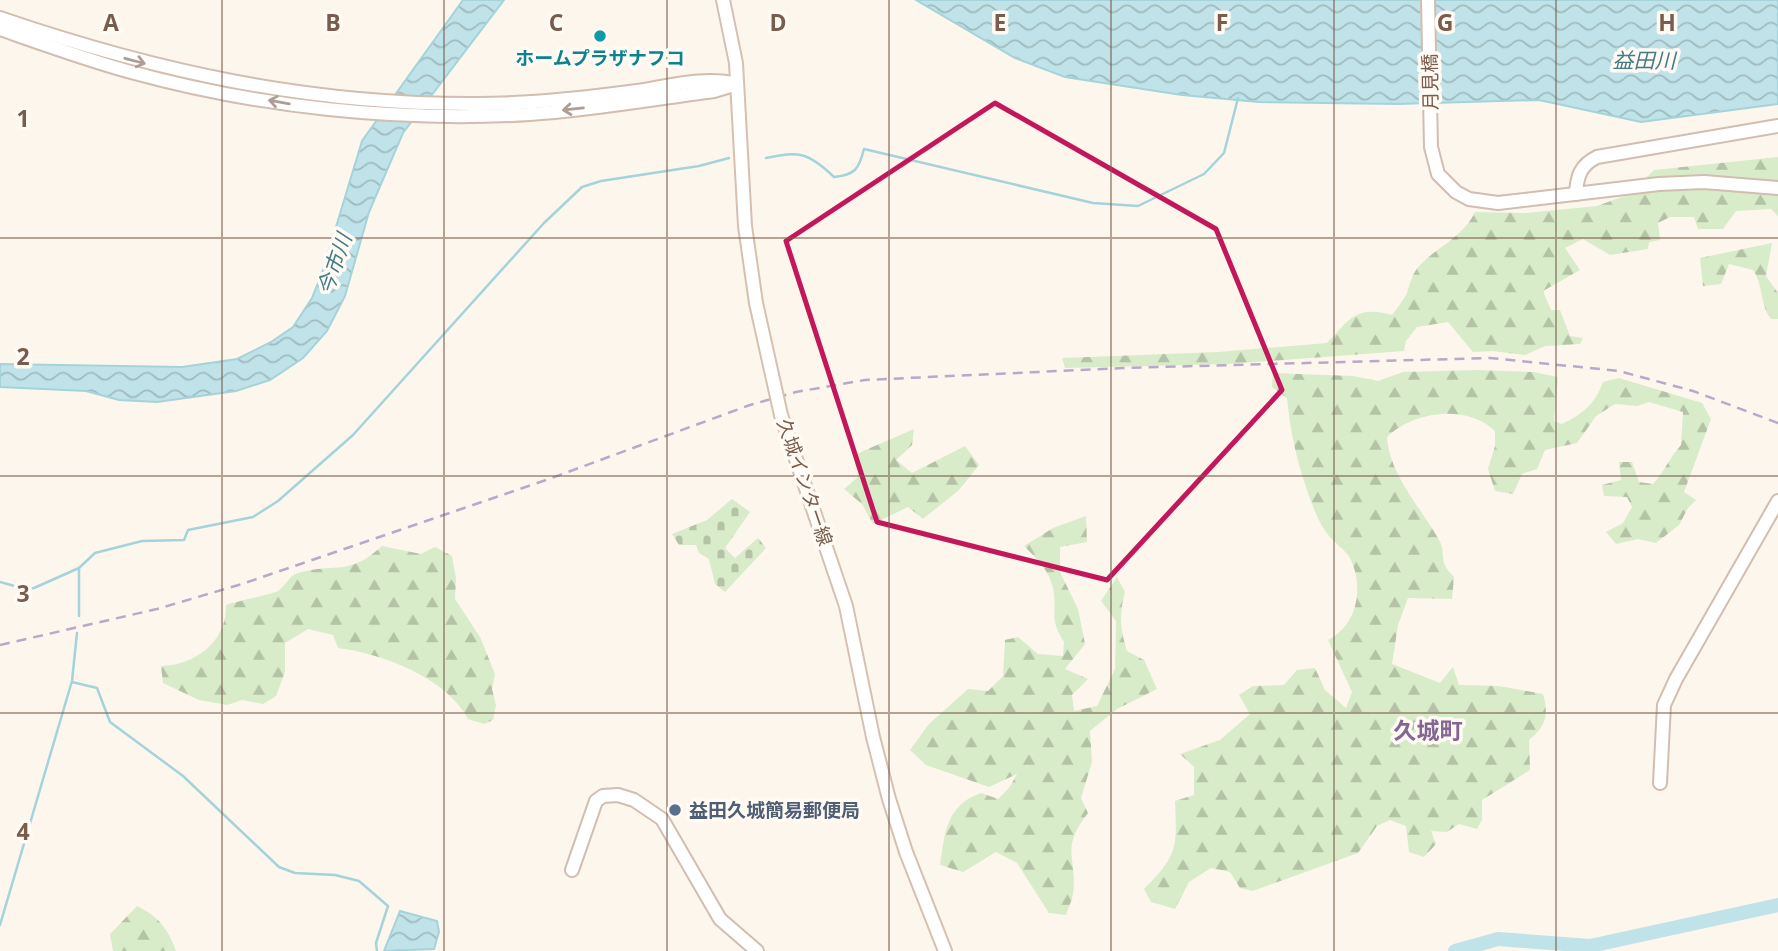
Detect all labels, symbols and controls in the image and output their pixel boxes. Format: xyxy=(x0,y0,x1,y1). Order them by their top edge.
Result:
text: A xyxy=(103,6,119,38)
text: B xyxy=(325,6,341,38)
text: C xyxy=(549,6,563,38)
text: D xyxy=(769,6,787,38)
text: E xyxy=(994,6,1006,38)
text: F xyxy=(1216,6,1228,38)
text: G xyxy=(1437,6,1453,38)
text: H xyxy=(1658,6,1676,38)
marker: ホームプラザナフコ xyxy=(592,28,608,44)
place label: ホームプラザナフコ xyxy=(515,45,685,71)
water label: 益田川 xyxy=(1613,46,1677,74)
street label: 月見橋 xyxy=(1417,53,1443,111)
one-way arrow xyxy=(123,55,146,68)
one-way arrow xyxy=(268,94,291,108)
text: 1 xyxy=(16,102,30,134)
one-way arrow xyxy=(562,103,585,116)
water label: 今市川 xyxy=(311,228,358,298)
text: 2 xyxy=(16,340,30,372)
street label: 久城インター線 xyxy=(771,415,839,549)
text: 3 xyxy=(16,577,30,609)
district label: 久城町 xyxy=(1394,714,1463,746)
place label: 益田久城簡易郵便局 xyxy=(689,797,860,823)
marker: 益田久城簡易郵便局 xyxy=(667,802,683,818)
text: 4 xyxy=(16,815,30,847)

